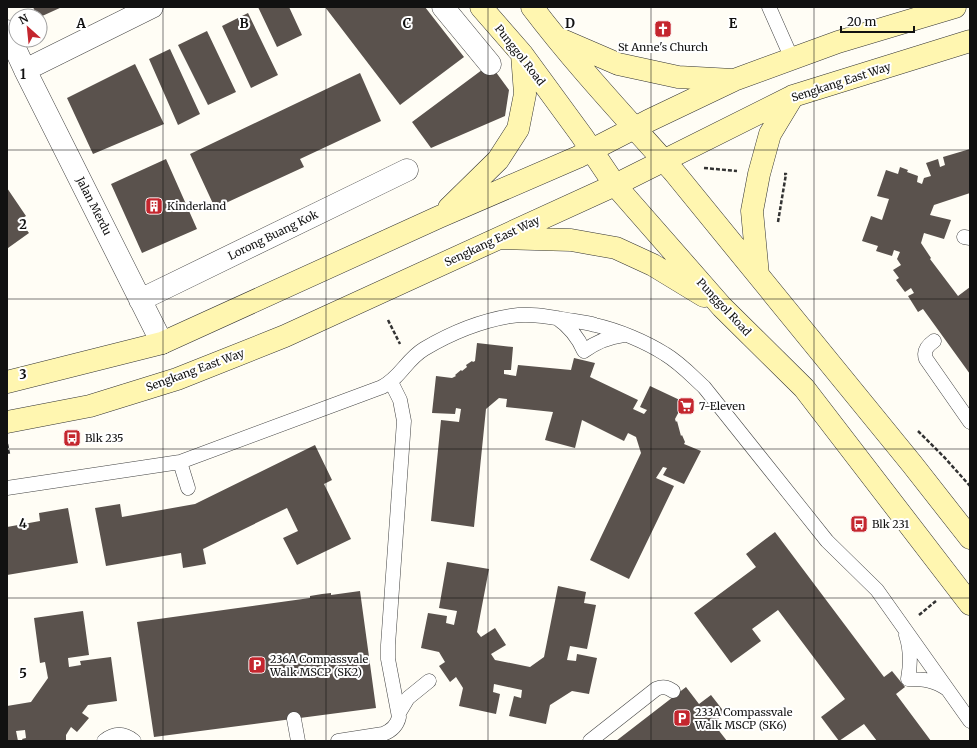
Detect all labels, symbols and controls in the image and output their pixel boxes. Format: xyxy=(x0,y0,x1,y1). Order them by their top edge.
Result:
north arrow xyxy=(8,8,48,48)
scale bar xyxy=(841,8,914,34)
text: N xyxy=(16,11,31,27)
text: 20 m xyxy=(847,14,876,29)
text: A xyxy=(75,15,86,32)
text: B xyxy=(239,15,249,32)
text: C xyxy=(403,15,412,32)
text: D xyxy=(565,15,575,32)
text: E xyxy=(729,15,738,32)
church icon: St Anne's Church xyxy=(653,19,673,39)
street label: Punggol Road xyxy=(492,22,548,89)
place label: St Anne's Church xyxy=(618,40,709,54)
street label: Sengkang East Way xyxy=(790,59,893,105)
text: 1 xyxy=(20,66,26,83)
street label: Jalan Merdu xyxy=(73,174,115,238)
building icon: Kinderland xyxy=(144,196,164,216)
place label: Kinderland xyxy=(167,199,226,213)
street label: Lorong Buang Kok xyxy=(226,207,320,263)
street label: Sengkang East Way xyxy=(442,213,542,269)
text: 2 xyxy=(19,216,27,233)
street label: Punggol Road xyxy=(694,275,754,339)
street label: Sengkang East Way xyxy=(144,345,247,394)
text: 3 xyxy=(19,366,27,383)
supermarket icon: 7-Eleven xyxy=(676,396,696,416)
place label: 7-Eleven xyxy=(699,399,746,413)
bus stop icon: Blk 235 xyxy=(62,428,82,448)
place label: Blk 235 xyxy=(85,431,124,445)
bus stop icon: Blk 231 xyxy=(849,514,869,534)
text: 4 xyxy=(19,515,28,532)
place label: Blk 231 xyxy=(872,517,909,531)
place label: 236A Compassvale Walk MSCP (SK2) xyxy=(269,652,369,679)
parking icon: 236A Compassvale Walk MSCP (SK2) xyxy=(247,655,267,675)
text: 5 xyxy=(19,665,27,682)
place label: 233A Compassvale Walk MSCP (SK6) xyxy=(694,705,793,732)
parking icon: 233A Compassvale Walk MSCP (SK6) xyxy=(672,708,692,728)

